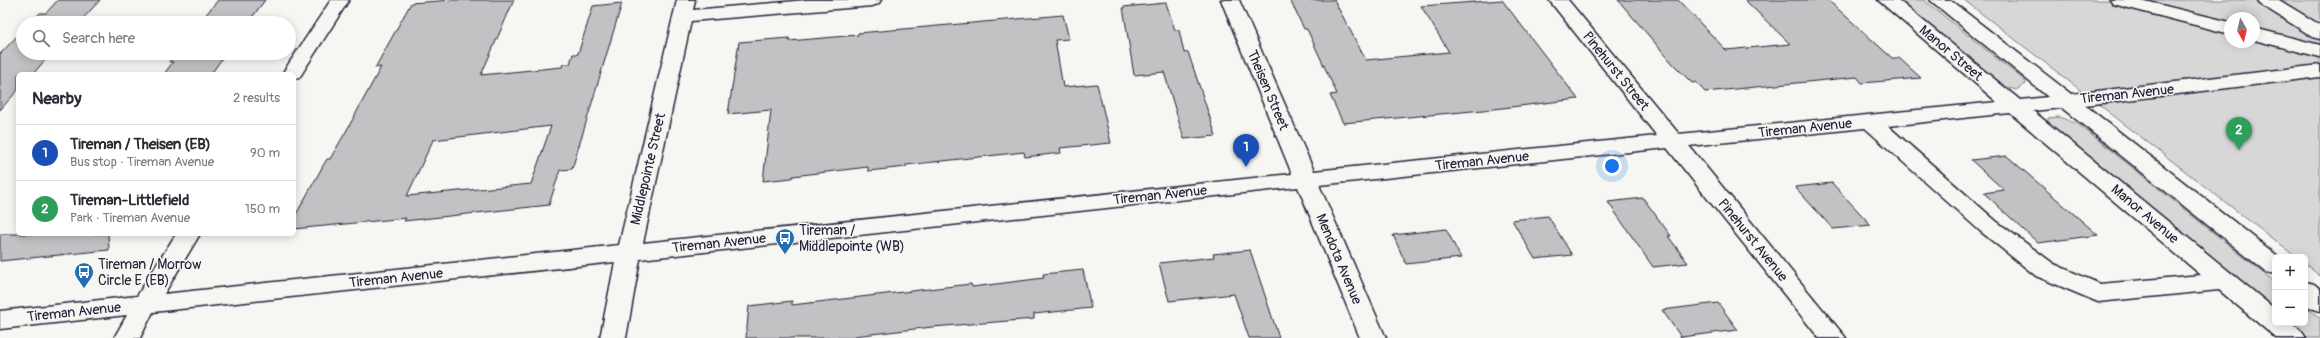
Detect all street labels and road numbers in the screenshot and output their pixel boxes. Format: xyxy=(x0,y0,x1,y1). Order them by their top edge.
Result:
street label: Manor Street xyxy=(1916,21,1987,85)
street label: Pinehurst Street xyxy=(1579,28,1653,114)
street label: Theisen Street xyxy=(1243,47,1293,133)
street label: Tireman Avenue xyxy=(2079,81,2175,107)
street label: Middlepointe Street xyxy=(627,111,669,227)
street label: Tireman Avenue xyxy=(1757,115,1853,141)
street label: Tireman Avenue xyxy=(1434,148,1530,174)
street label: Manor Avenue xyxy=(2108,181,2182,247)
street label: Tireman Avenue xyxy=(1112,182,1208,208)
street label: Pinehurst Avenue xyxy=(1714,195,1792,285)
street label: Mendota Avenue xyxy=(1312,211,1366,307)
street label: Tireman Avenue xyxy=(671,230,767,256)
street label: Tireman Avenue xyxy=(348,265,444,291)
street label: Tireman Avenue xyxy=(26,299,122,325)

